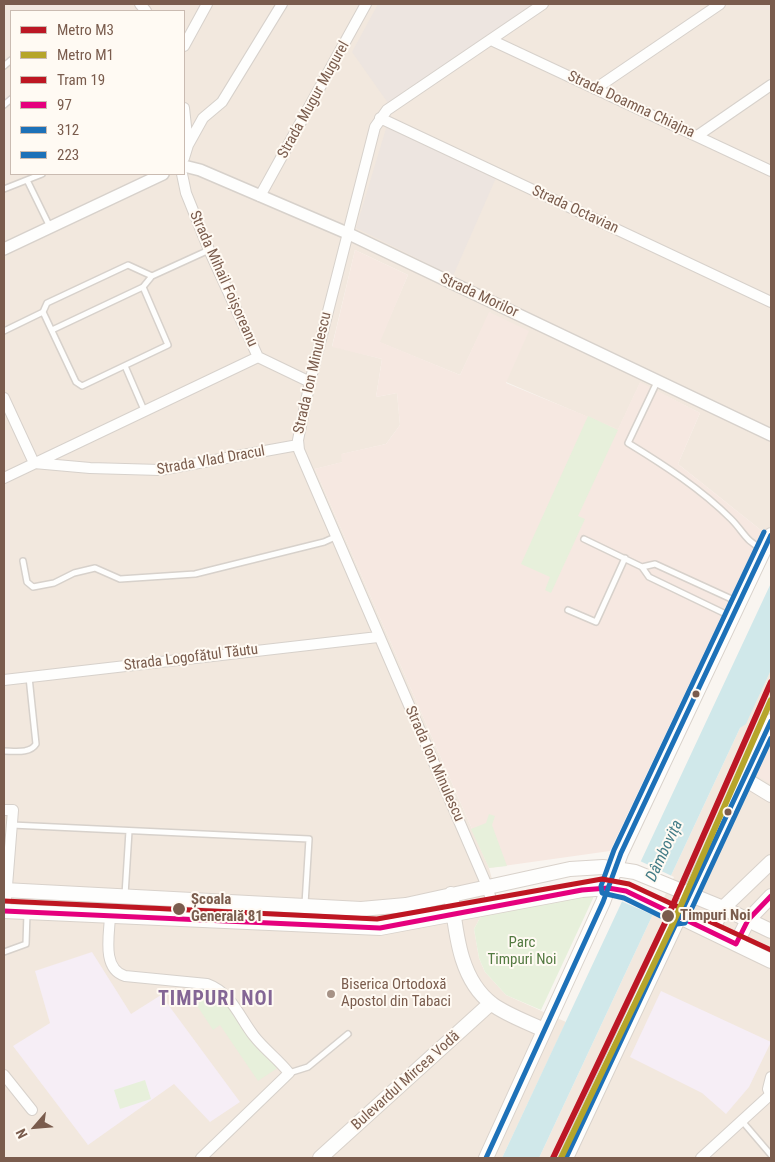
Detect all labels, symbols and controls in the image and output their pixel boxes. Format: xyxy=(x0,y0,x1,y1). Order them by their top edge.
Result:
legend xyxy=(10,10,185,175)
text: Metro M3 xyxy=(57,21,114,39)
street label: Strada Mugur Mugurel xyxy=(274,38,354,162)
text: Metro M1 xyxy=(57,46,114,64)
street label: Strada Doamna Chiajna xyxy=(564,68,698,142)
text: Tram 19 xyxy=(57,71,105,89)
text: 97 xyxy=(57,96,72,114)
text: 312 xyxy=(57,121,79,139)
text: 223 xyxy=(57,146,79,164)
street label: Strada Octavian xyxy=(529,182,621,238)
street label: Strada Mihail Foișoreanu xyxy=(185,208,261,350)
street label: Strada Morilor xyxy=(437,270,521,322)
street label: Strada Ion Minulescu xyxy=(290,310,336,436)
street label: Strada Vlad Dracul xyxy=(156,443,266,479)
street label: Strada Logofătul Tăutu xyxy=(123,641,259,675)
unlabelled marker xyxy=(691,689,701,699)
street label: Strada Ion Minulescu xyxy=(400,703,468,825)
unlabelled marker xyxy=(723,807,733,817)
water label: Dâmbovița xyxy=(642,817,688,885)
place label: Școala Generală 81 xyxy=(191,891,263,926)
marker: Școala Generală 81 xyxy=(171,901,187,917)
place label: Timpuri Noi xyxy=(680,907,750,925)
marker: Timpuri Noi xyxy=(660,908,676,924)
park label: Parc Timpuri Noi xyxy=(488,934,556,969)
place label: Biserica Ortodoxă Apostol din Tabaci xyxy=(341,976,451,1011)
district label: TIMPURI NOI xyxy=(157,988,275,1012)
marker: Biserica Ortodoxă Apostol din Tabaci xyxy=(325,988,337,1000)
street label: Bulevardul Mircea Vodă xyxy=(348,1028,464,1134)
north arrow xyxy=(10,1102,60,1152)
text: N xyxy=(13,1126,31,1141)

